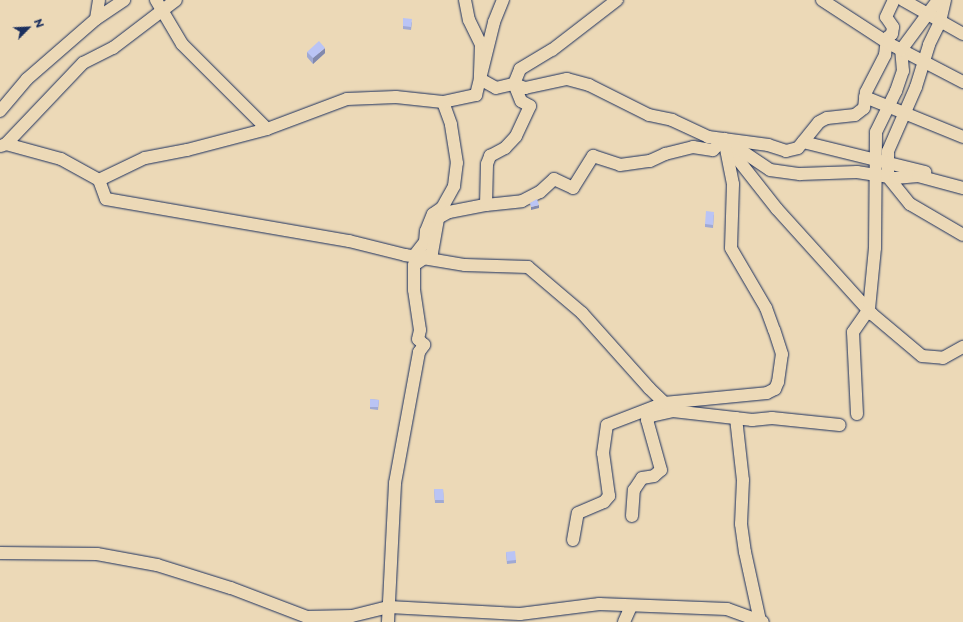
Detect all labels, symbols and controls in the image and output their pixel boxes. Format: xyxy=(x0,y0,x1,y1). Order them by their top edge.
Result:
north arrow xyxy=(8,8,48,48)
text: N xyxy=(30,15,49,30)

